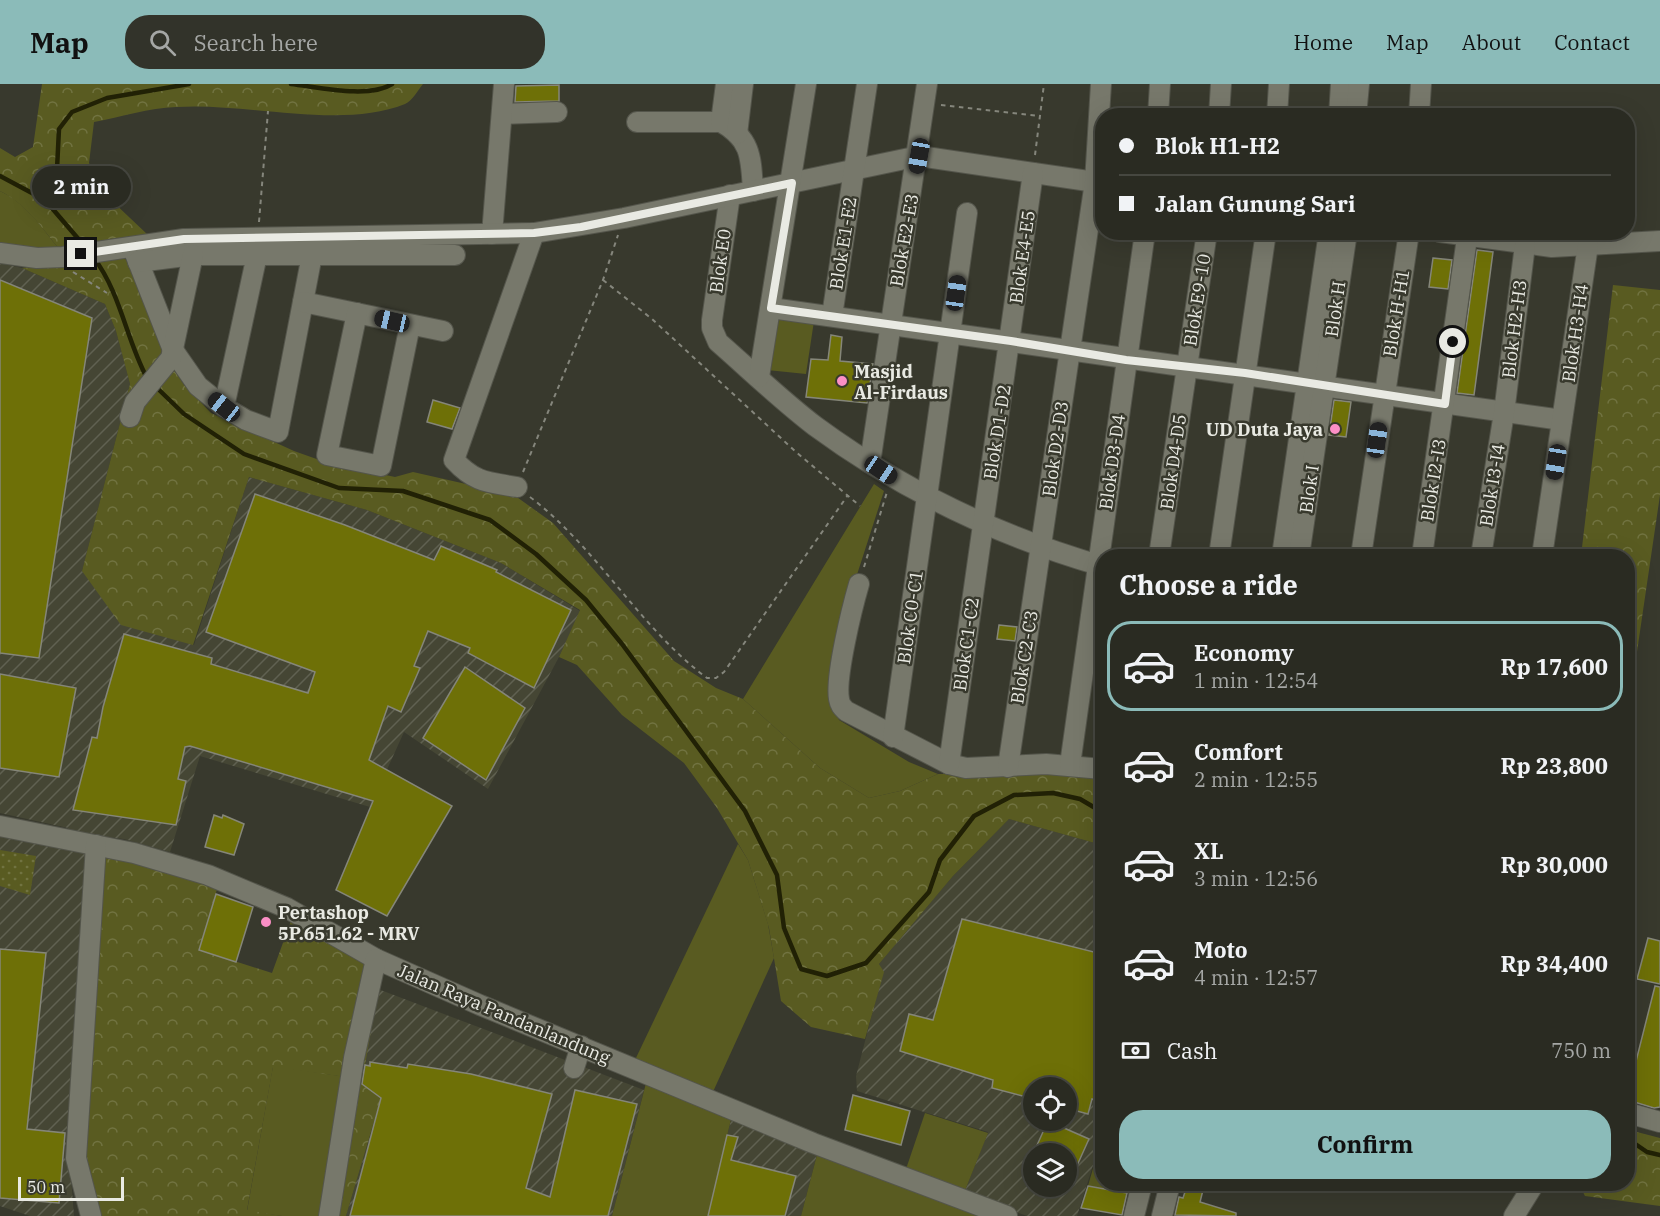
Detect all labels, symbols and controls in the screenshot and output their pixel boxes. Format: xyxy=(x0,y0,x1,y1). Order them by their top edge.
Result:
search box xyxy=(125,15,545,69)
text: Map xyxy=(30,24,89,61)
icon: search xyxy=(146,26,179,59)
text: Search here xyxy=(194,28,318,57)
text: Home xyxy=(1293,28,1353,56)
text: Map xyxy=(1386,28,1429,56)
text: About xyxy=(1462,28,1521,56)
text: Contact xyxy=(1554,28,1630,56)
text: Blok H1-H2 xyxy=(1155,131,1280,160)
car xyxy=(907,137,931,175)
callout: 2 min xyxy=(32,167,130,209)
text: 2 min xyxy=(54,173,110,200)
text: Jalan Gunung Sari xyxy=(1155,189,1355,218)
street label: Blok E2-E3 xyxy=(885,192,923,288)
street label: Blok E1-E2 xyxy=(824,195,862,291)
street label: Blok E4-E5 xyxy=(1004,209,1040,305)
street label: Blok E0 xyxy=(704,227,736,295)
route end xyxy=(67,240,94,267)
street label: Blok E9-10 xyxy=(1178,252,1216,348)
street label: Blok H-H1 xyxy=(1378,267,1414,359)
car xyxy=(945,274,967,312)
street label: Blok H2-H3 xyxy=(1497,278,1531,380)
street label: Blok H xyxy=(1320,279,1350,339)
street label: Blok H3-H4 xyxy=(1557,282,1593,384)
car xyxy=(372,308,412,334)
route start xyxy=(1439,328,1466,355)
place label: Masjid Al-Firdaus xyxy=(854,360,948,404)
marker: Masjid Al-Firdaus xyxy=(835,374,849,388)
street label: Blok D1-D2 xyxy=(978,383,1016,481)
car xyxy=(204,389,244,425)
street label: Blok D2-D3 xyxy=(1037,400,1073,498)
street label: Blok D3-D4 xyxy=(1094,413,1130,511)
street label: Blok D4-D5 xyxy=(1155,413,1191,511)
place label: UD Duta Jaya xyxy=(1205,418,1323,441)
car xyxy=(1366,421,1388,459)
marker: UD Duta Jaya xyxy=(1328,422,1342,436)
street label: Blok I2-I3 xyxy=(1415,437,1451,523)
street label: Blok I3-I4 xyxy=(1474,442,1510,528)
car xyxy=(1544,443,1568,481)
car xyxy=(861,452,901,488)
street label: Blok I xyxy=(1294,463,1324,515)
text: Choose a ride xyxy=(1119,567,1298,602)
street label: Blok C0-C1 xyxy=(892,569,928,665)
street label: Blok C1-C2 xyxy=(948,596,984,692)
street label: Blok C2-C3 xyxy=(1005,608,1043,706)
text: Economy xyxy=(1194,638,1294,667)
icon: car xyxy=(1122,639,1176,693)
text: Rp 17,600 xyxy=(1501,652,1608,681)
text: 1 min · 12:54 xyxy=(1194,667,1318,694)
text: Comfort xyxy=(1194,737,1283,766)
icon: car xyxy=(1122,738,1176,792)
text: Rp 23,800 xyxy=(1501,751,1608,780)
text: 2 min · 12:55 xyxy=(1194,766,1318,793)
text: XL xyxy=(1194,836,1224,865)
icon: car xyxy=(1122,837,1176,891)
text: Rp 30,000 xyxy=(1501,850,1608,879)
text: 3 min · 12:56 xyxy=(1194,865,1318,892)
place label: Pertashop 5P.651.62 - MRV xyxy=(278,901,420,945)
marker: Pertashop 5P.651.62 - MRV xyxy=(259,915,273,929)
text: Moto xyxy=(1194,935,1248,964)
icon: car xyxy=(1122,936,1176,990)
text: Rp 34,400 xyxy=(1501,949,1608,978)
street label: Jalan Raya Pandanlandung xyxy=(394,959,614,1069)
text: 4 min · 12:57 xyxy=(1194,964,1318,991)
icon: cash xyxy=(1119,1034,1152,1067)
text: Cash xyxy=(1167,1036,1218,1065)
text: 750 m xyxy=(1551,1037,1611,1064)
map controls xyxy=(1023,1077,1077,1197)
button: locate xyxy=(1023,1077,1077,1131)
button: Confirm xyxy=(1119,1110,1611,1179)
button: layers xyxy=(1023,1143,1077,1197)
scale bar xyxy=(18,1174,124,1202)
text: 50 m xyxy=(27,1177,65,1197)

